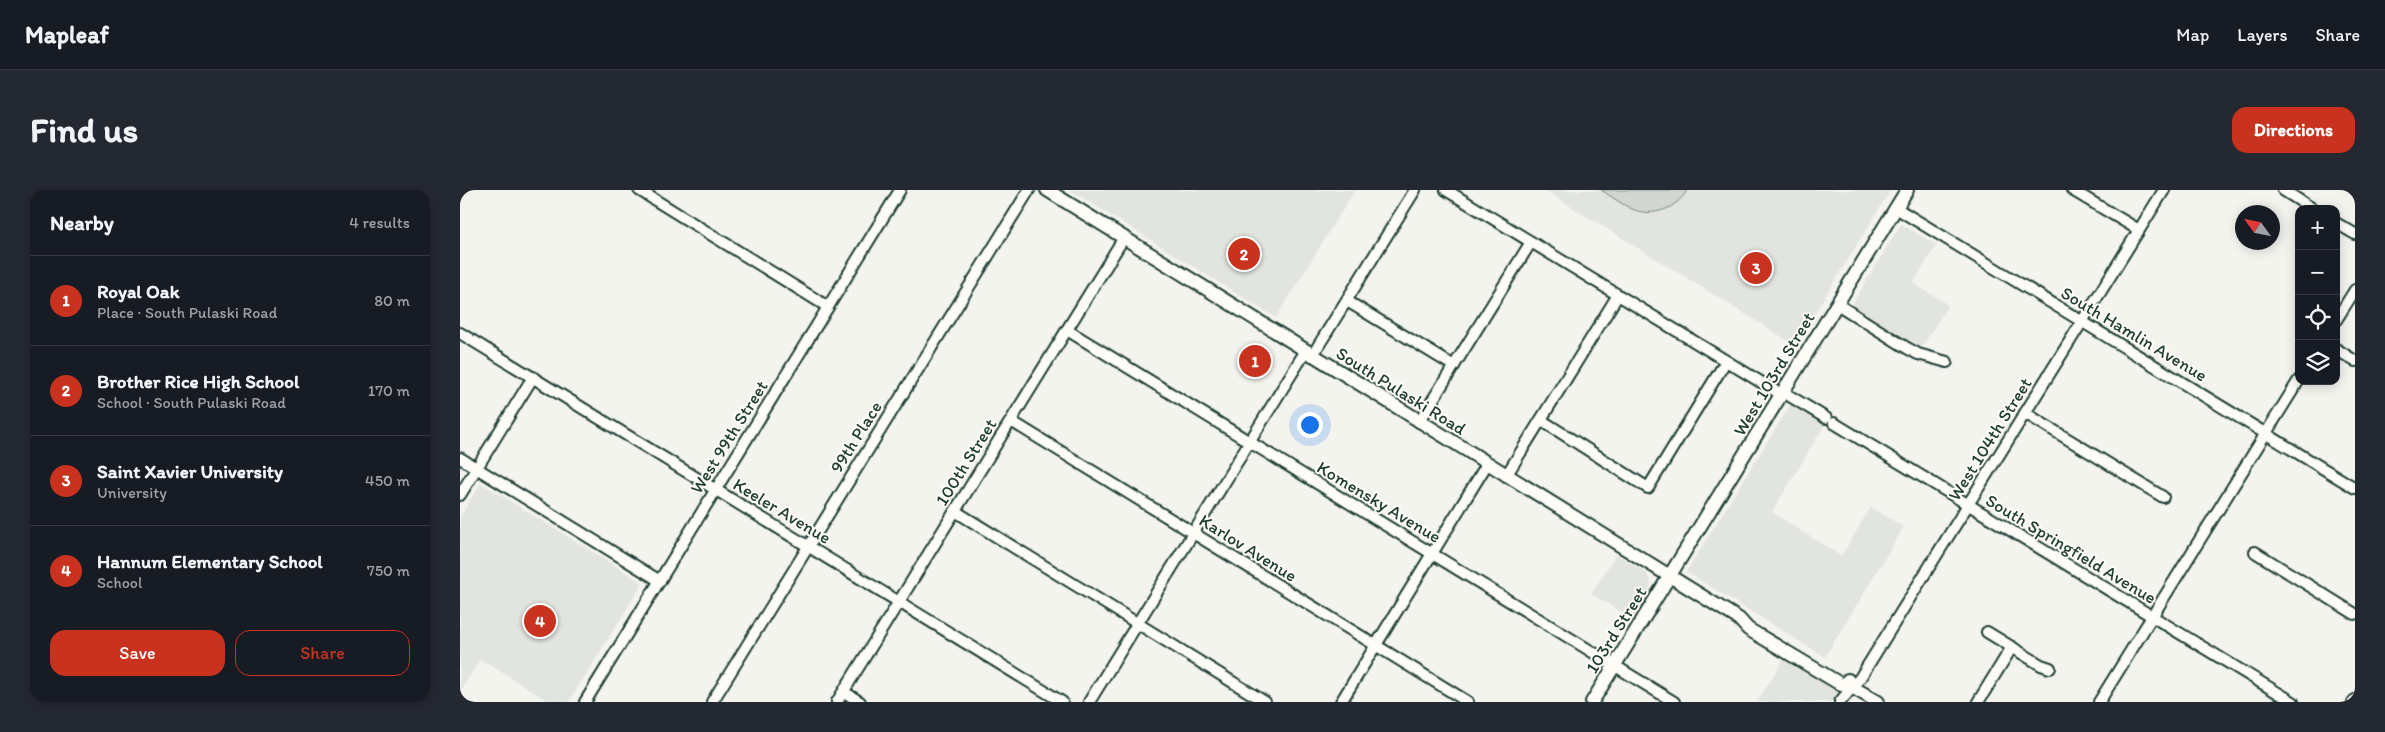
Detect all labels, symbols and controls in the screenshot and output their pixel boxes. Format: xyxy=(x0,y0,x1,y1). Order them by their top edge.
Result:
text: Mapleaf xyxy=(25,20,109,49)
text: Map xyxy=(2176,24,2209,46)
text: Layers xyxy=(2237,24,2287,46)
text: Share xyxy=(2315,24,2360,46)
button: Directions xyxy=(2232,107,2355,153)
text: Find us xyxy=(30,109,138,151)
north arrow xyxy=(2235,205,2280,250)
map controls xyxy=(2295,205,2340,385)
button: + xyxy=(2295,205,2340,250)
text: Nearby xyxy=(50,210,114,235)
text: 4 results xyxy=(349,213,410,232)
pin: 2 xyxy=(1228,235,1260,273)
pin: 3 xyxy=(1740,249,1772,287)
button: − xyxy=(2295,250,2340,295)
text: Royal Oak xyxy=(97,280,179,303)
street label: South Hamlin Avenue xyxy=(2057,282,2211,386)
text: 1 xyxy=(62,291,70,310)
text: 80 m xyxy=(374,291,410,310)
button: locate xyxy=(2295,295,2340,340)
text: Place · South Pulaski Road xyxy=(97,303,277,322)
street label: West 103rd Street xyxy=(1728,308,1820,440)
button: layers xyxy=(2295,340,2340,385)
pin: 1 xyxy=(1239,342,1271,380)
street label: South Pulaski Road xyxy=(1332,342,1470,440)
text: Brother Rice High School xyxy=(97,370,299,393)
street label: West 104th Street xyxy=(1943,373,2037,505)
street label: West 99th Street xyxy=(685,376,773,498)
text: 2 xyxy=(62,381,70,400)
text: 170 m xyxy=(368,381,410,400)
text: School · South Pulaski Road xyxy=(97,393,286,412)
street label: 99th Place xyxy=(825,397,887,477)
your location xyxy=(1297,412,1323,438)
street label: 100th Street xyxy=(931,414,1002,510)
street label: Komensky Avenue xyxy=(1313,456,1445,548)
text: Saint Xavier University xyxy=(97,460,283,483)
text: 3 xyxy=(62,471,70,490)
text: 450 m xyxy=(365,471,410,490)
street label: Keeler Avenue xyxy=(729,473,835,549)
text: University xyxy=(97,483,167,502)
street label: South Springfield Avenue xyxy=(1982,489,2160,609)
street label: Karlov Avenue xyxy=(1195,509,1301,587)
text: Hannum Elementary School xyxy=(97,550,323,573)
text: 4 xyxy=(61,561,71,580)
text: 750 m xyxy=(367,561,410,580)
text: School xyxy=(97,573,143,592)
street label: 103rd Street xyxy=(1581,582,1651,677)
pin: 4 xyxy=(524,602,556,640)
button: Save xyxy=(50,630,225,676)
button: Share xyxy=(235,630,410,676)

